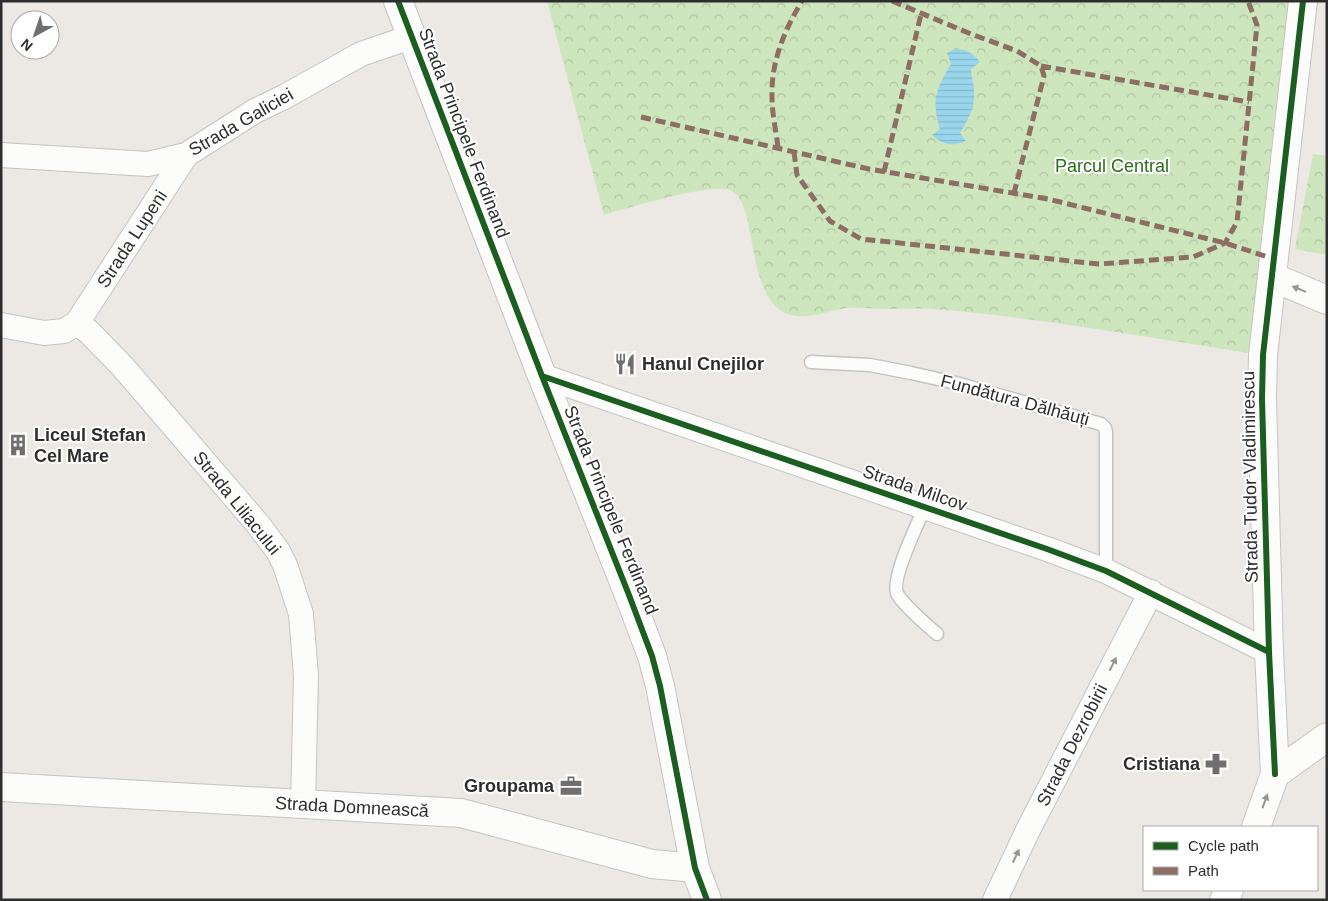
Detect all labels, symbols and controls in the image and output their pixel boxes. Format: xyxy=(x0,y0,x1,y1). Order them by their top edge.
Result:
north arrow xyxy=(10,10,60,60)
street label: Strada Principele Ferdinand xyxy=(415,25,513,241)
text: N xyxy=(18,36,36,54)
street label: Strada Galiciei xyxy=(185,84,297,160)
park label: Parcul Central xyxy=(1055,156,1169,176)
street label: Strada Lupeni xyxy=(93,187,171,291)
one-way arrow xyxy=(1292,284,1306,292)
restaurant icon: Hanul Cnejilor xyxy=(612,351,638,377)
place label: Hanul Cnejilor xyxy=(642,354,764,374)
street label: Fundătura Dălhăuți xyxy=(938,371,1092,429)
street label: Strada Tudor Vladimirescu xyxy=(1238,371,1262,583)
street label: Strada Principele Ferdinand xyxy=(560,403,662,617)
place label: Liceul Stefan Cel Mare xyxy=(34,425,146,466)
building icon: Liceul Stefan Cel Mare xyxy=(5,432,31,458)
street label: Strada Liliacului xyxy=(189,447,285,559)
street label: Strada Milcov xyxy=(860,461,970,515)
one-way arrow xyxy=(1109,657,1117,671)
street label: Strada Dezrobirii xyxy=(1033,681,1111,809)
pharmacy icon: Cristiana xyxy=(1203,751,1229,777)
place label: Cristiana xyxy=(1123,754,1201,774)
office icon: Groupama xyxy=(558,773,584,799)
place label: Groupama xyxy=(464,776,555,796)
street label: Strada Domnească xyxy=(275,793,430,821)
one-way arrow xyxy=(1262,793,1269,808)
legend xyxy=(1143,826,1318,891)
text: Cycle path xyxy=(1188,837,1259,854)
one-way arrow xyxy=(1012,849,1020,863)
text: Path xyxy=(1188,862,1219,879)

